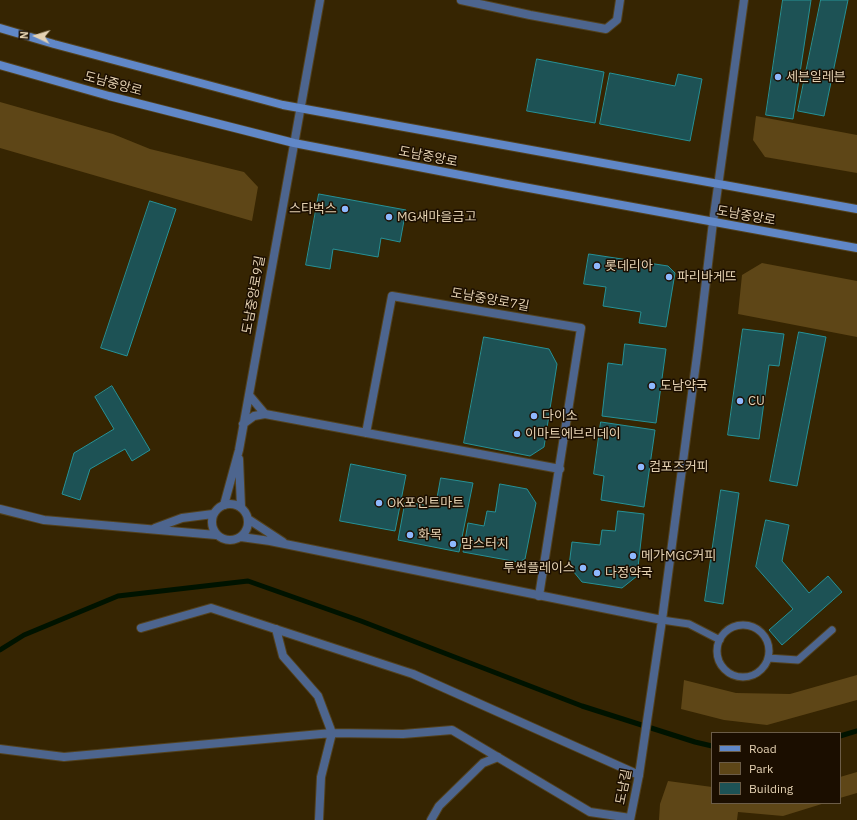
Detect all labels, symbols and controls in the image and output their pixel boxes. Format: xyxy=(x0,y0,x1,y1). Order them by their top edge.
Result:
north arrow xyxy=(16,16,56,56)
text: N xyxy=(17,31,31,40)
street label: 도남중앙로 xyxy=(82,69,144,99)
place label: 세븐일레븐 xyxy=(786,69,846,85)
marker: 세븐일레븐 xyxy=(773,72,783,82)
street label: 도남중앙로 xyxy=(397,144,459,170)
place label: 스타벅스 xyxy=(289,201,337,217)
street label: 도남중앙로 xyxy=(715,203,777,229)
marker: 스타벅스 xyxy=(340,204,350,214)
place label: MG새마을금고 xyxy=(397,209,476,225)
marker: MG새마을금고 xyxy=(384,212,394,222)
street label: 도남중앙로9길 xyxy=(239,254,269,336)
place label: 롯데리아 xyxy=(605,258,653,274)
marker: 롯데리아 xyxy=(592,261,602,271)
place label: 파리바게뜨 xyxy=(677,269,737,285)
marker: 파리바게뜨 xyxy=(664,272,674,282)
street label: 도남중앙로7길 xyxy=(449,285,531,315)
place label: 도남약국 xyxy=(660,378,708,394)
marker: 도남약국 xyxy=(647,381,657,391)
place label: CU xyxy=(748,393,765,409)
marker: CU xyxy=(735,396,745,406)
place label: 다이소 xyxy=(542,408,578,424)
marker: 다이소 xyxy=(529,411,539,421)
place label: 이마트에브리데이 xyxy=(525,426,621,442)
marker: 이마트에브리데이 xyxy=(512,429,522,439)
place label: 컴포즈커피 xyxy=(649,459,709,475)
marker: 컴포즈커피 xyxy=(636,462,646,472)
place label: OK포인트마트 xyxy=(387,495,464,511)
marker: OK포인트마트 xyxy=(374,498,384,508)
place label: 화목 xyxy=(418,527,442,543)
marker: 화목 xyxy=(405,530,415,540)
place label: 맘스터치 xyxy=(461,536,509,552)
marker: 맘스터치 xyxy=(448,539,458,549)
place label: 메가MGC커피 xyxy=(641,548,717,564)
marker: 메가MGC커피 xyxy=(628,551,638,561)
place label: 투썸플레이스 xyxy=(503,560,575,576)
marker: 투썸플레이스 xyxy=(578,563,588,573)
place label: 다정약국 xyxy=(605,565,653,581)
marker: 다정약국 xyxy=(592,568,602,578)
legend xyxy=(711,732,841,804)
text: Road xyxy=(749,741,777,756)
text: Park xyxy=(749,761,773,776)
street label: 도남길 xyxy=(613,768,635,806)
text: Building xyxy=(749,781,793,796)

